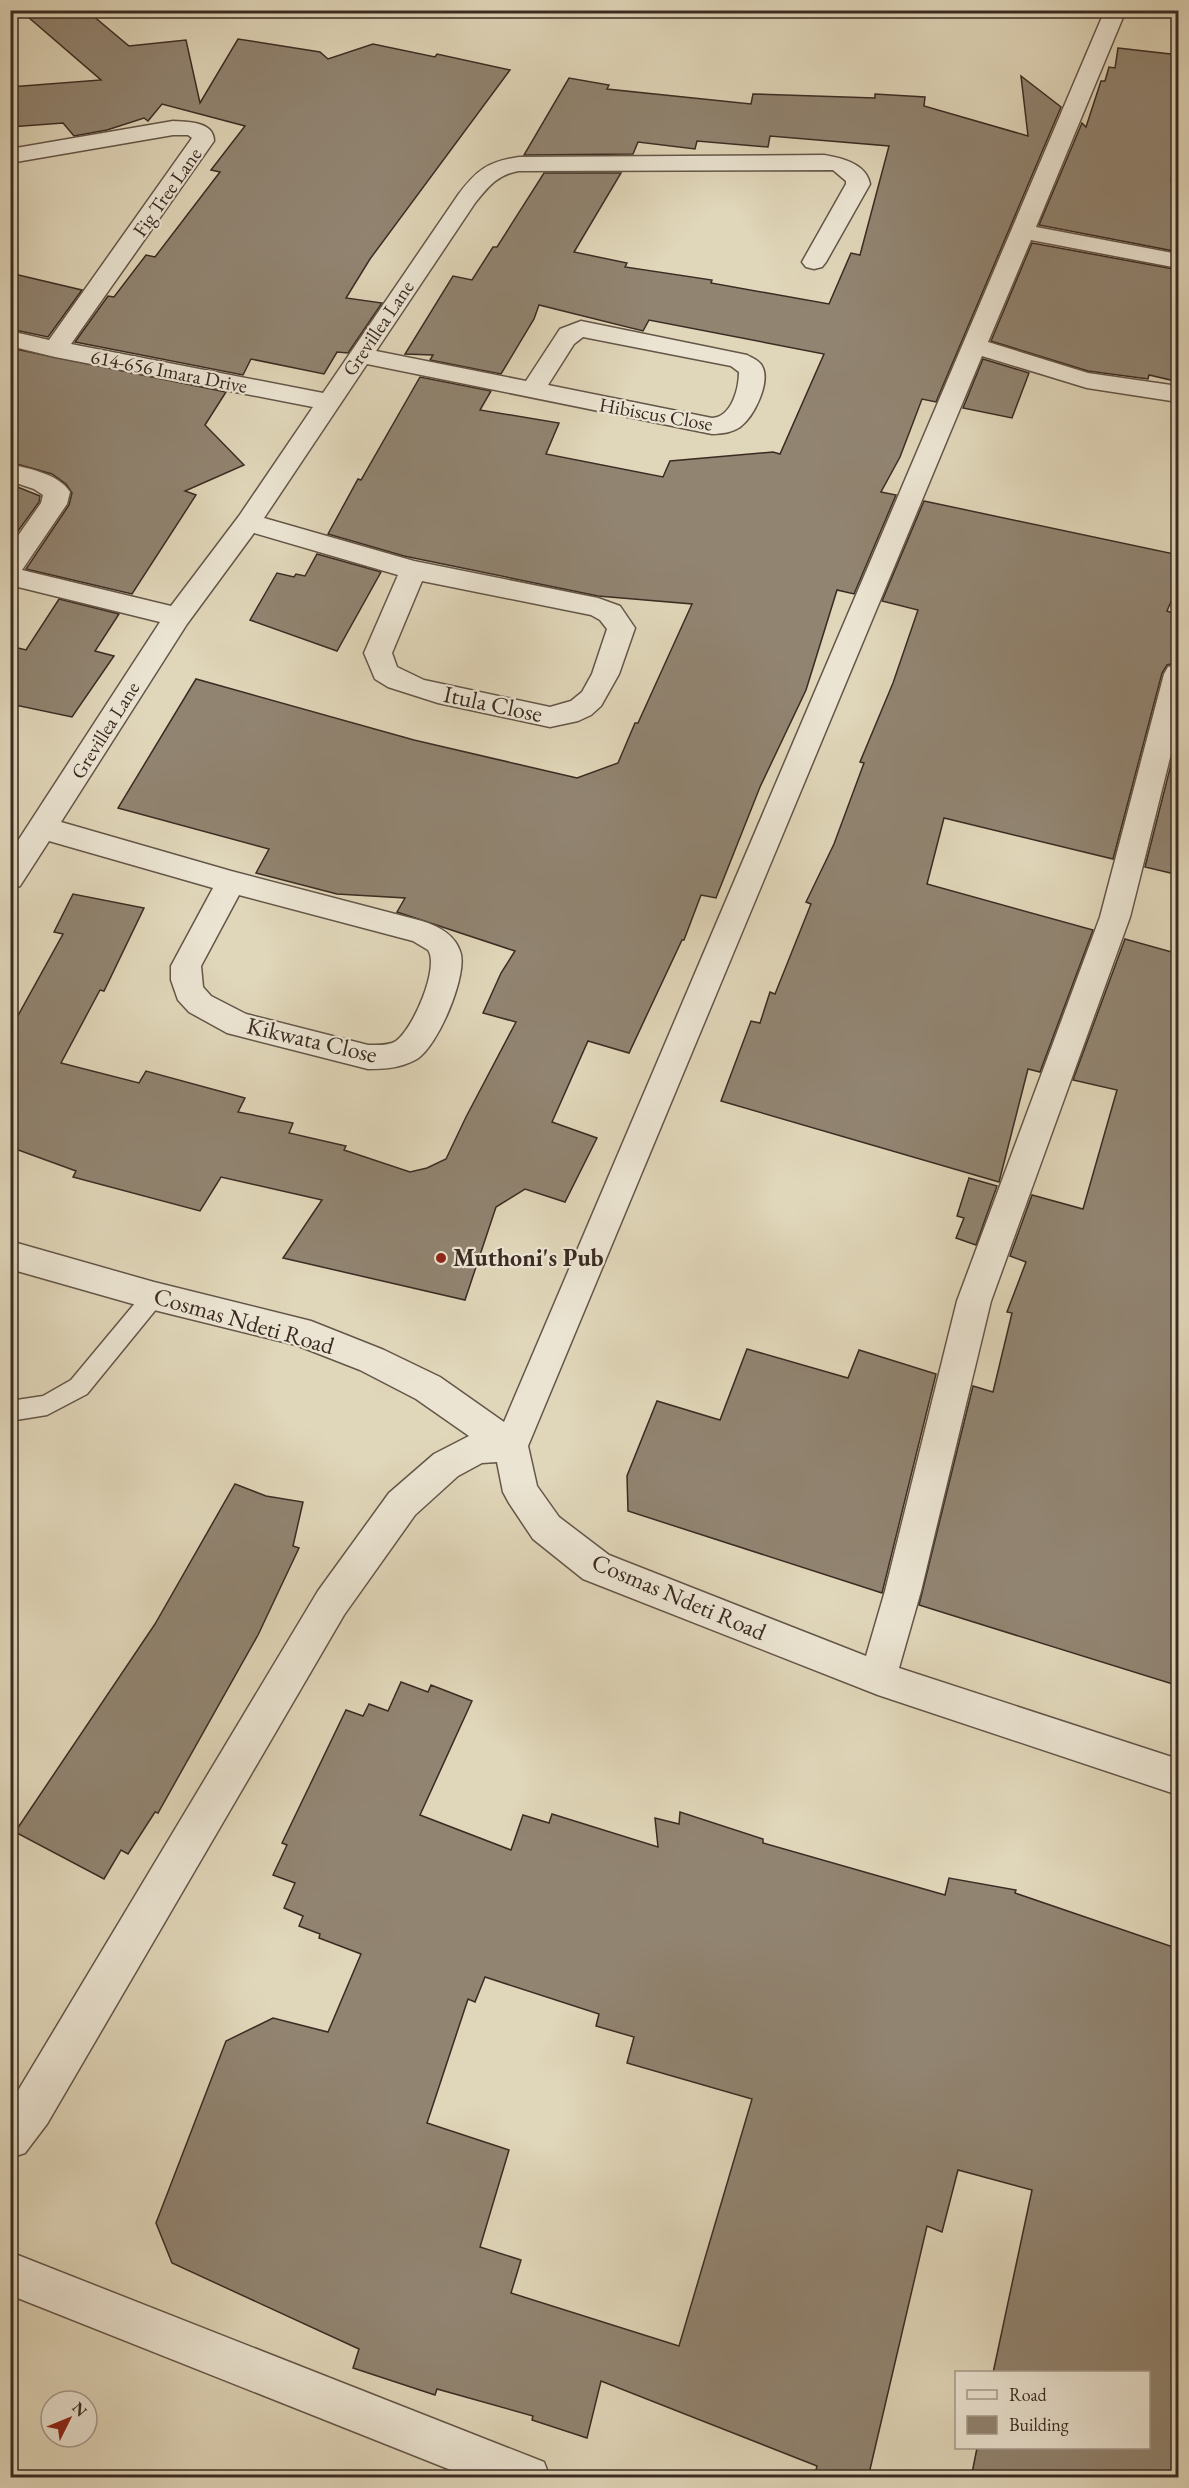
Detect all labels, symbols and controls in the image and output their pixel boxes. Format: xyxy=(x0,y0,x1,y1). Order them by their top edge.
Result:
street label: Fig Tree Lane xyxy=(127,142,207,242)
street label: Grevillea Lane xyxy=(336,275,420,381)
street label: 614-656 Imara Drive xyxy=(89,343,250,399)
street label: Hibiscus Close xyxy=(597,391,715,437)
street label: Grevillea Lane xyxy=(65,676,145,784)
street label: Itula Close xyxy=(441,678,545,729)
street label: Kikwata Close xyxy=(244,1009,380,1070)
place label: Muthoni's Pub xyxy=(453,1242,604,1273)
marker: Muthoni's Pub xyxy=(434,1251,448,1265)
street label: Cosmas Ndeti Road xyxy=(150,1280,339,1361)
street label: Cosmas Ndeti Road xyxy=(587,1546,772,1648)
legend xyxy=(955,2371,1150,2449)
text: Road xyxy=(1009,2383,1048,2406)
north arrow xyxy=(39,2389,99,2449)
text: N xyxy=(68,2397,92,2421)
text: Building xyxy=(1009,2413,1069,2436)

